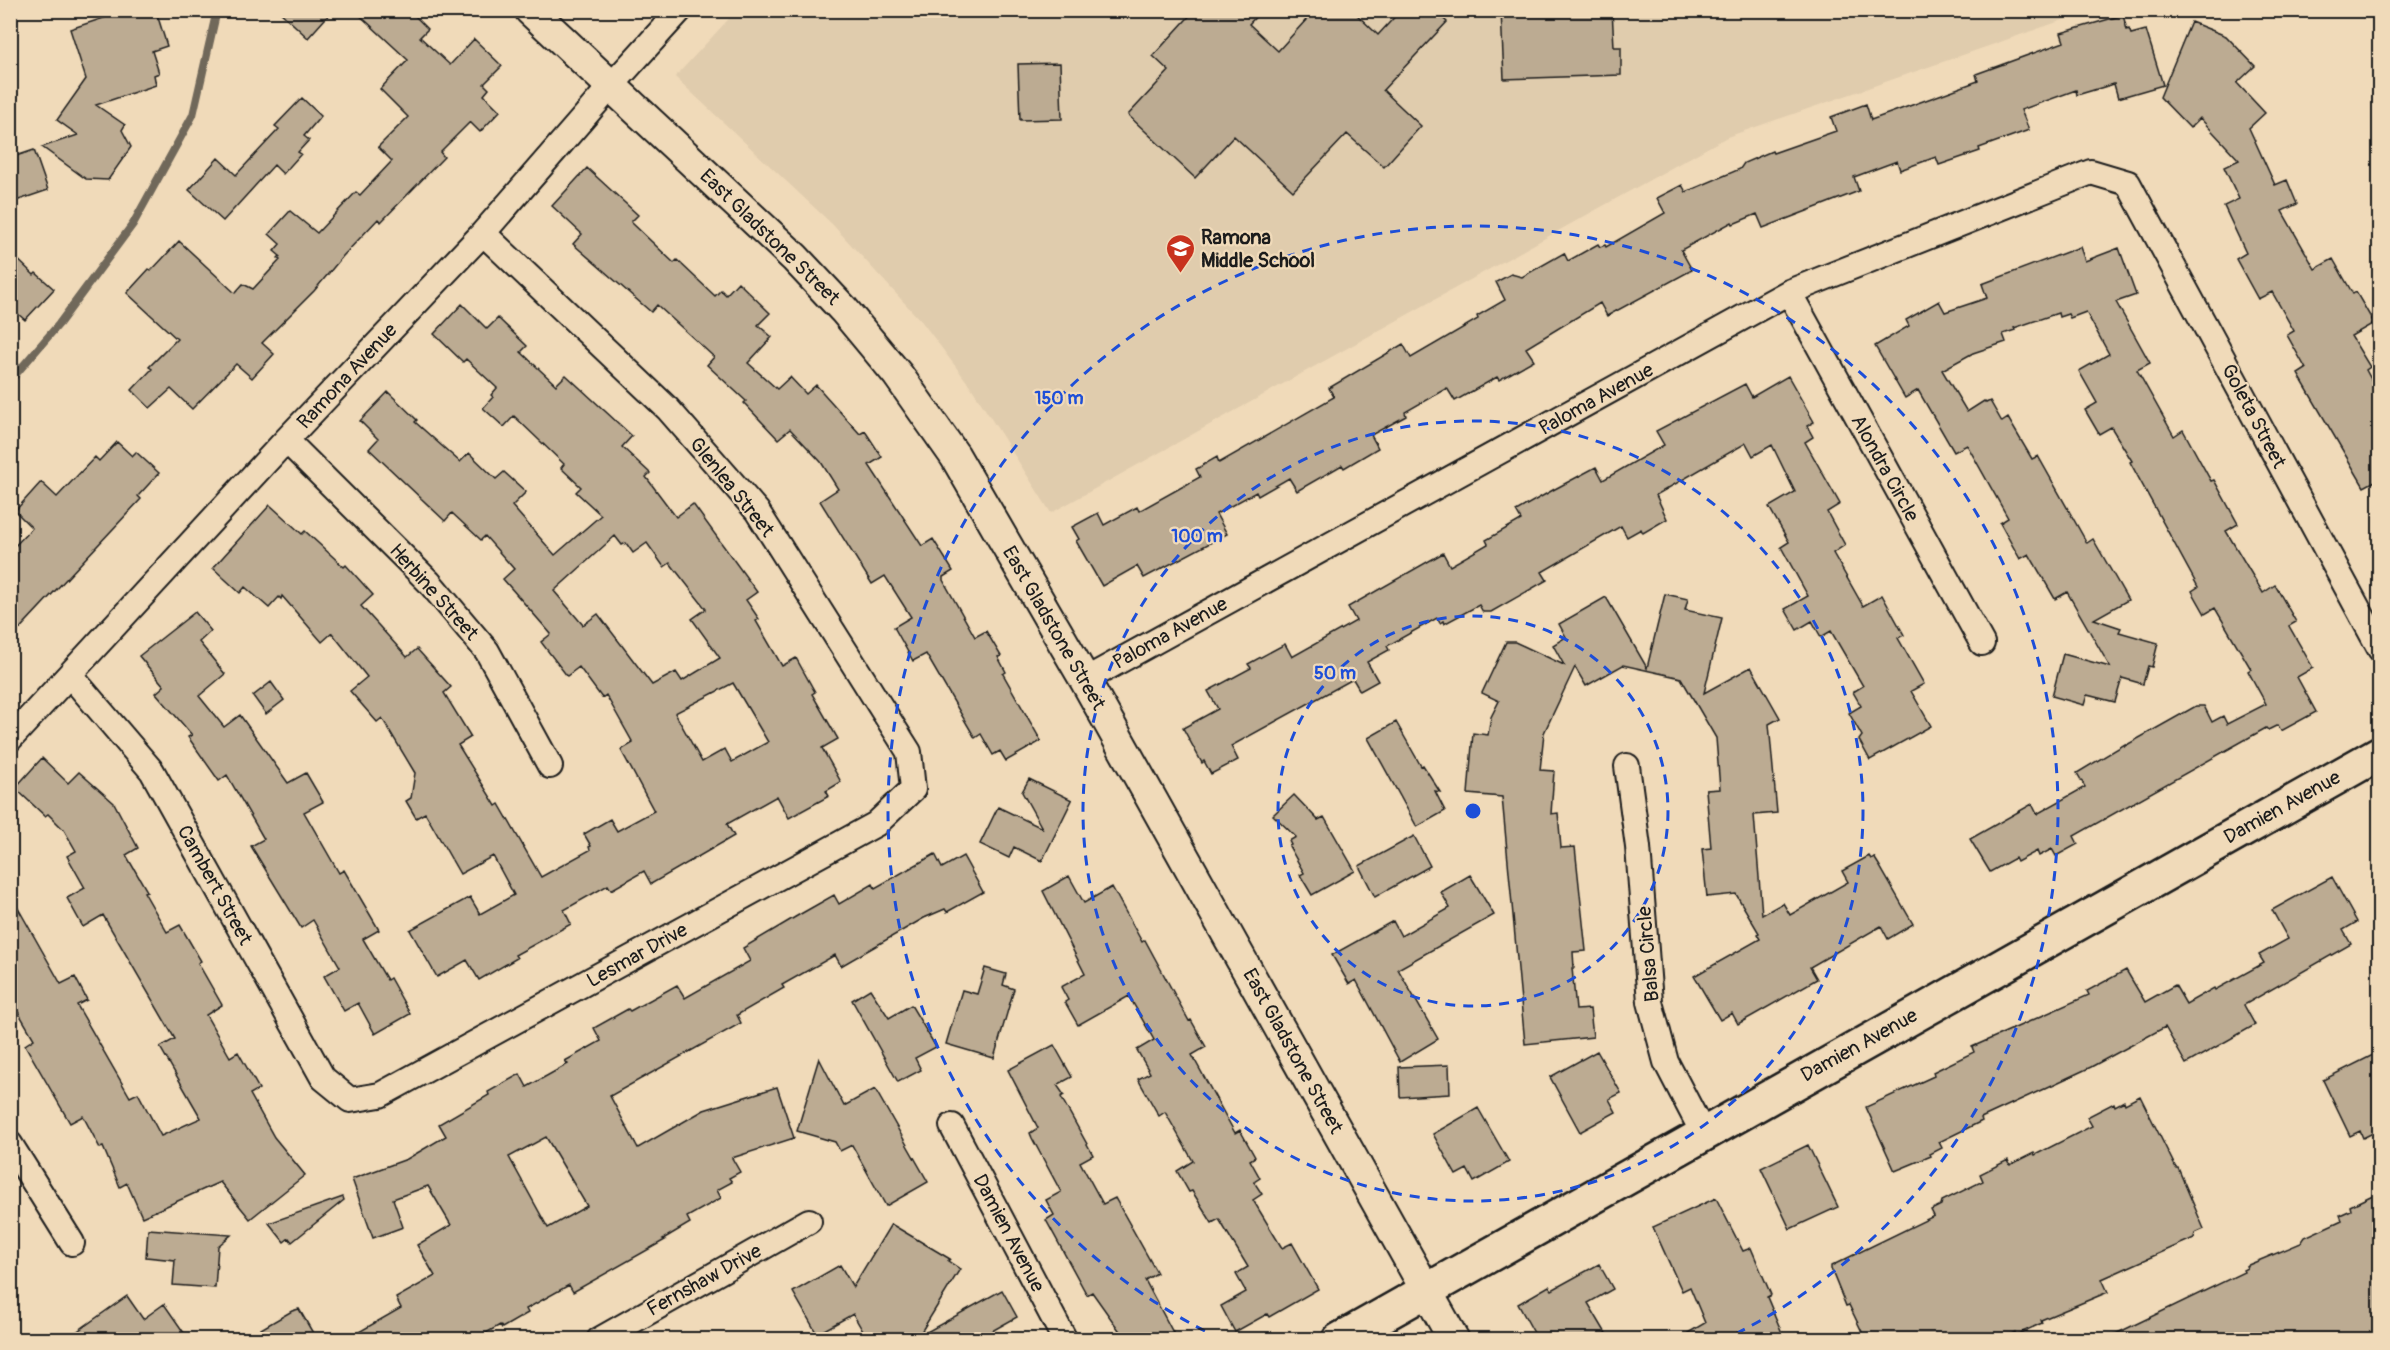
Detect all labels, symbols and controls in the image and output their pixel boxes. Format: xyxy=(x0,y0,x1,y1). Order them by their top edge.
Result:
street label: East Gladstone Street xyxy=(695,164,846,311)
place label: Ramona Middle School xyxy=(1201,225,1315,273)
school or university icon: Ramona Middle School xyxy=(1164,232,1196,274)
street label: Ramona Avenue xyxy=(292,318,402,434)
street label: Paloma Avenue xyxy=(1534,357,1658,441)
street label: Goleta Street xyxy=(2216,360,2292,473)
text: 150 m xyxy=(1035,387,1084,410)
street label: Alondra Circle xyxy=(1845,410,1925,526)
street label: Glenlea Street xyxy=(684,432,780,543)
text: 100 m xyxy=(1171,525,1223,548)
street label: Herbine Street xyxy=(384,538,485,646)
street label: East Gladstone Street xyxy=(997,542,1112,715)
street label: Paloma Avenue xyxy=(1108,591,1232,675)
text: 50 m xyxy=(1314,662,1356,685)
street label: Damien Avenue xyxy=(2219,765,2345,849)
centre of rings xyxy=(1463,801,1483,821)
street label: Cambert Street xyxy=(172,821,259,950)
street label: Balsa Circle xyxy=(1631,905,1665,1003)
street label: Lesmar Drive xyxy=(582,917,692,993)
street label: East Gladstone Street xyxy=(1237,964,1349,1139)
street label: Damien Avenue xyxy=(1796,1003,1922,1087)
street label: Damien Avenue xyxy=(968,1170,1051,1296)
street label: Fernshaw Drive xyxy=(642,1238,766,1322)

